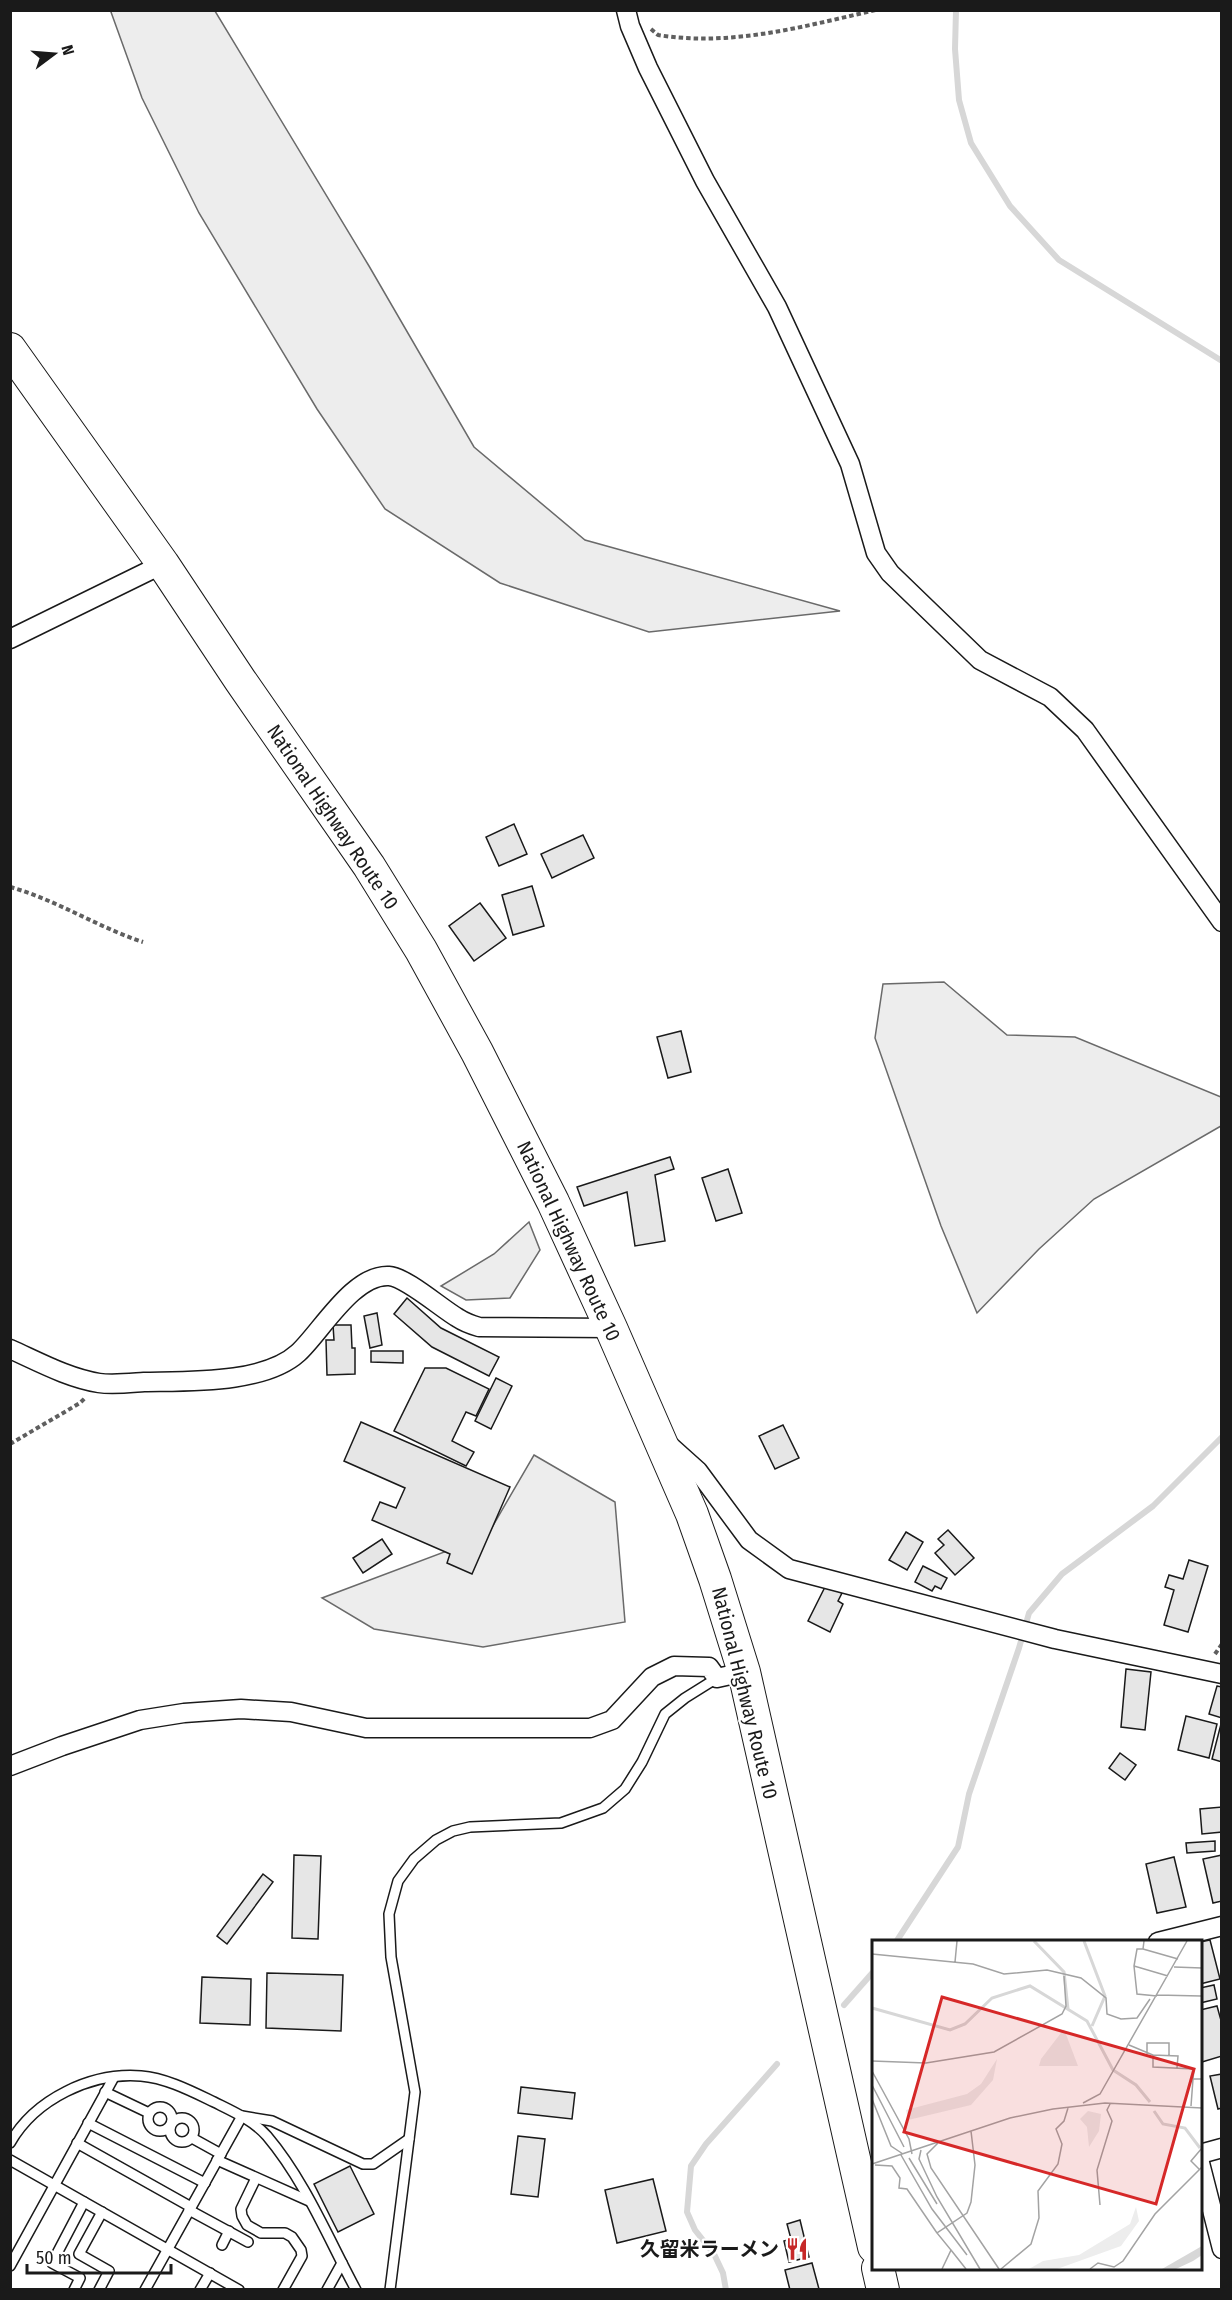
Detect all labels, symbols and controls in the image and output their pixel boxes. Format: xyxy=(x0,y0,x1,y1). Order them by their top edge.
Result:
north arrow xyxy=(24,24,84,84)
text: N xyxy=(57,43,78,57)
street label: National Highway Route 10 xyxy=(262,720,404,914)
street label: National Highway Route 10 xyxy=(512,1137,626,1345)
street label: National Highway Route 10 xyxy=(707,1584,783,1802)
inset map xyxy=(872,1940,1202,2270)
restaurant icon: 久留米ラーメン xyxy=(784,2236,810,2262)
scale bar xyxy=(27,2237,171,2275)
place label: 久留米ラーメン xyxy=(640,2237,779,2261)
text: 50 m xyxy=(36,2247,72,2269)

